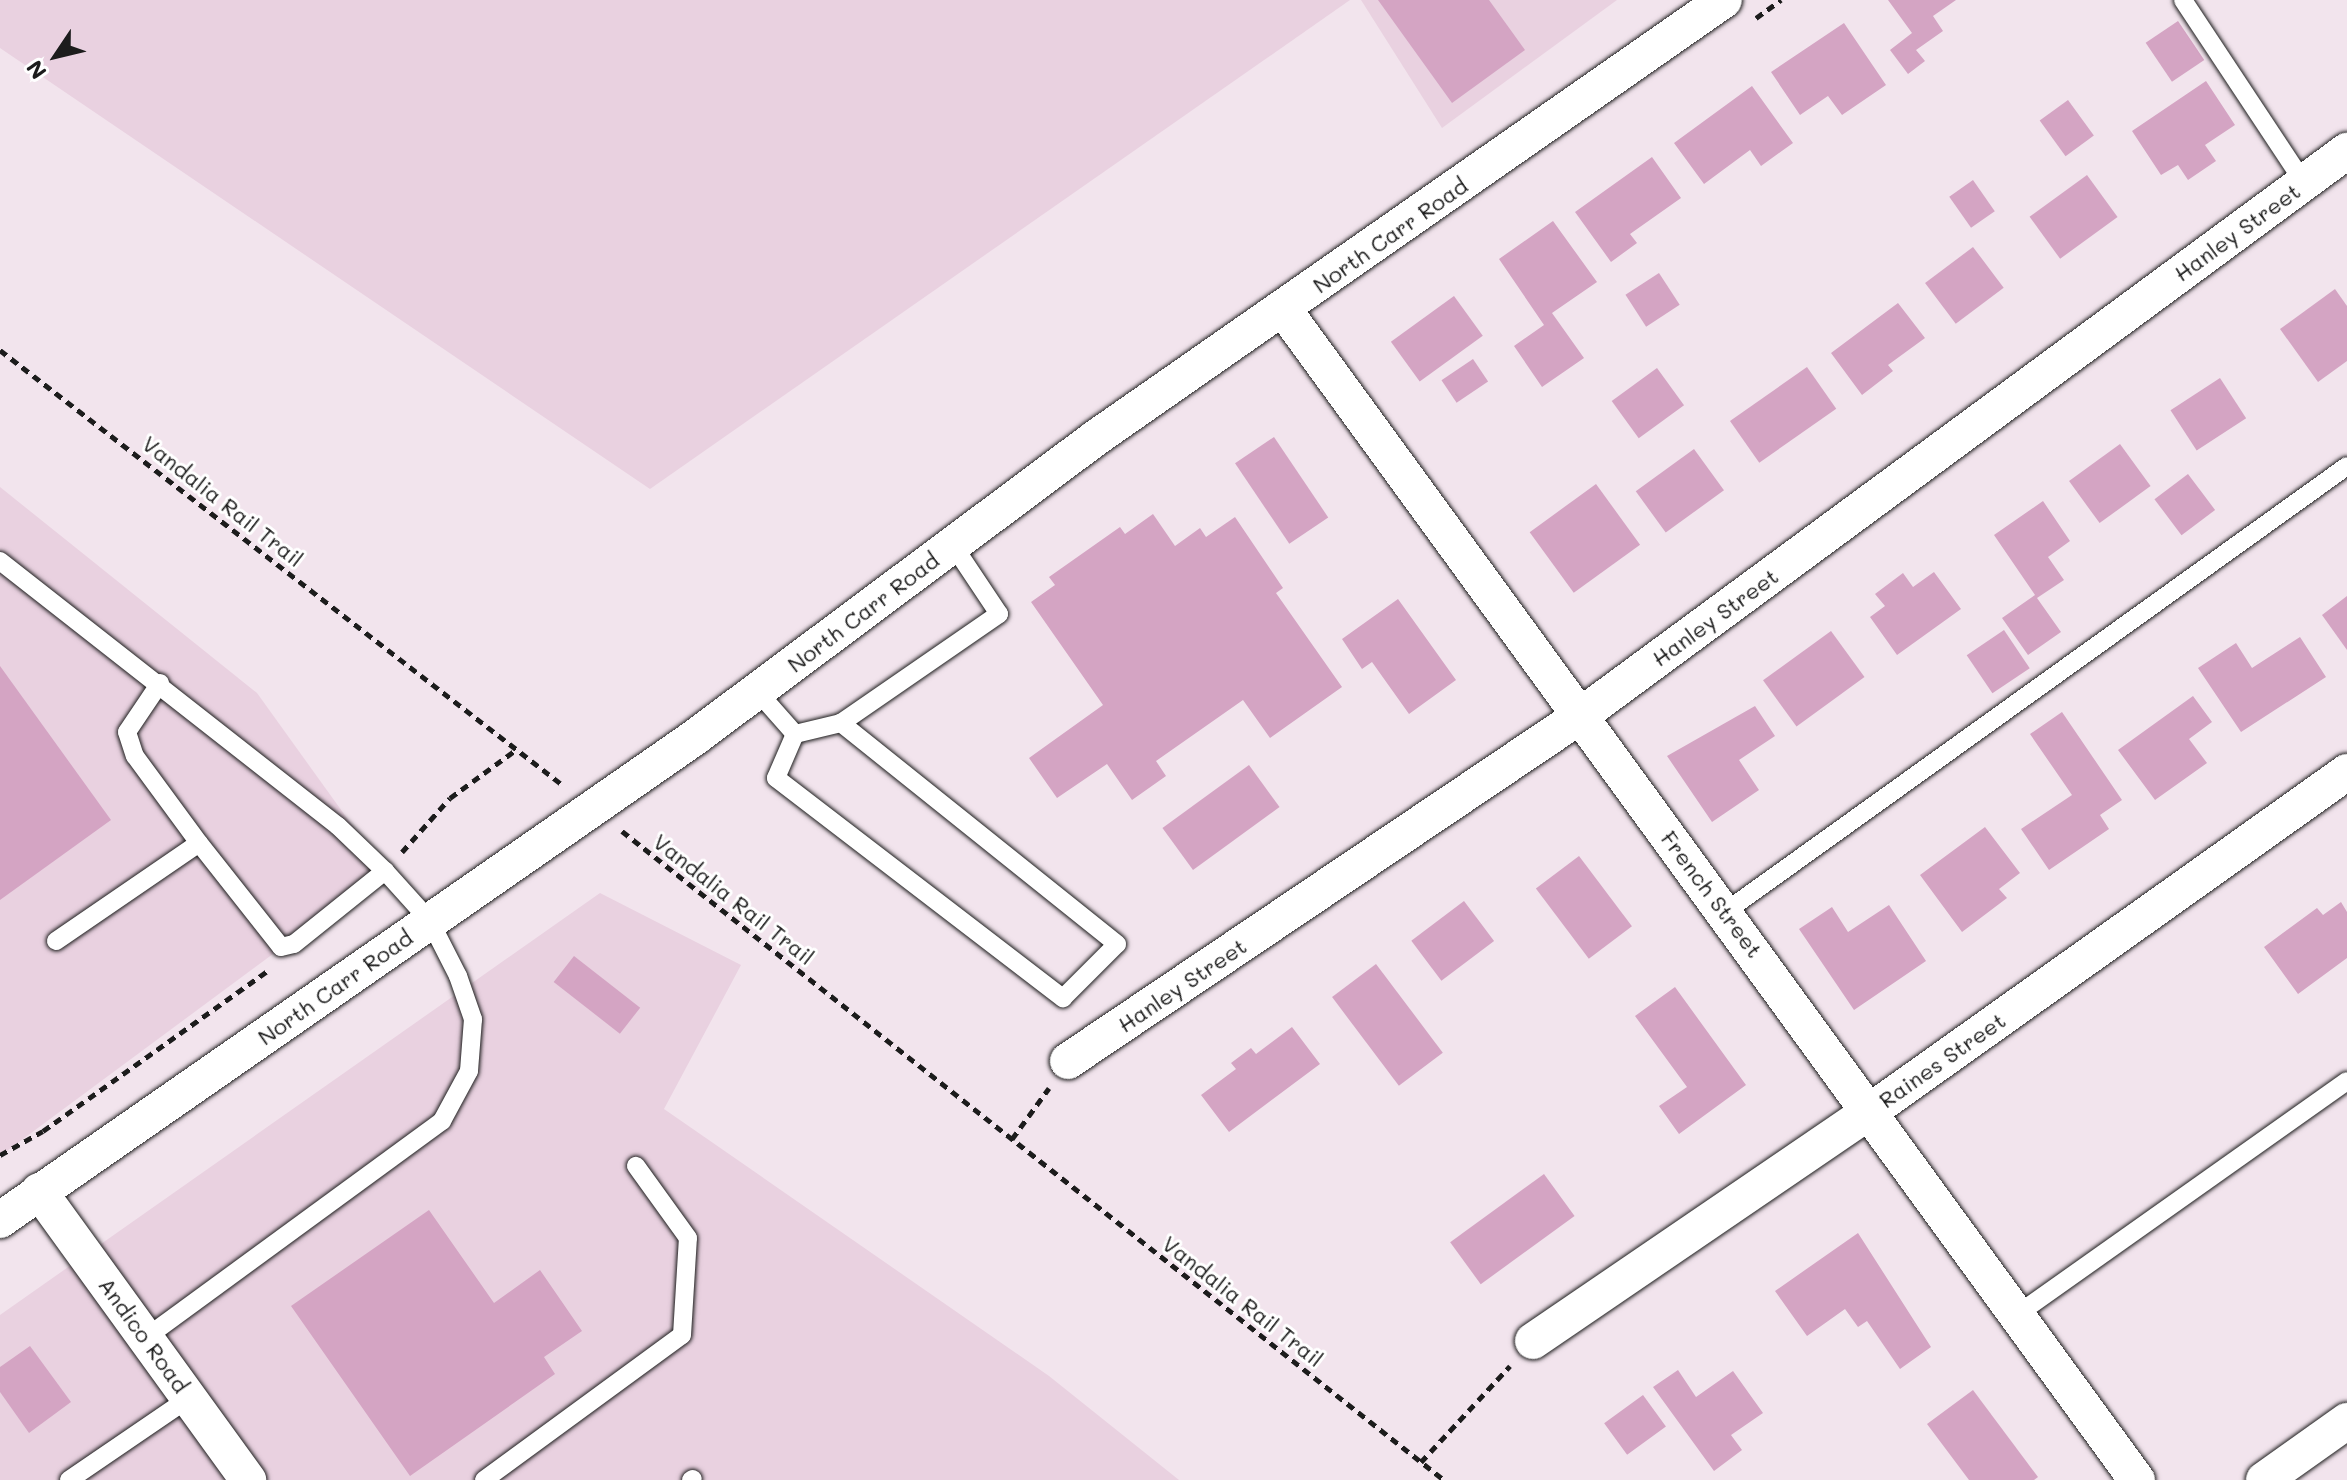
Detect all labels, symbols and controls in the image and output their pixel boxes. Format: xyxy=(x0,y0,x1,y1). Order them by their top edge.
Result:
north arrow xyxy=(16,16,96,96)
text: N xyxy=(19,55,53,85)
street label: North Carr Road xyxy=(1308,172,1472,298)
street label: Hanley Street xyxy=(2169,177,2305,287)
street label: Vandalia Rail Trail xyxy=(137,430,309,572)
street label: North Carr Road xyxy=(782,546,944,678)
street label: Hanley Street xyxy=(1647,562,1783,672)
street label: French Street xyxy=(1656,826,1768,962)
street label: Vandalia Rail Trail xyxy=(648,828,820,970)
street label: North Carr Road xyxy=(253,924,417,1050)
street label: Hanley Street xyxy=(1113,932,1251,1038)
street label: Raines Street xyxy=(1874,1007,2010,1113)
street label: Vandalia Rail Trail xyxy=(1157,1230,1329,1372)
street label: Andico Road xyxy=(93,1272,195,1398)

